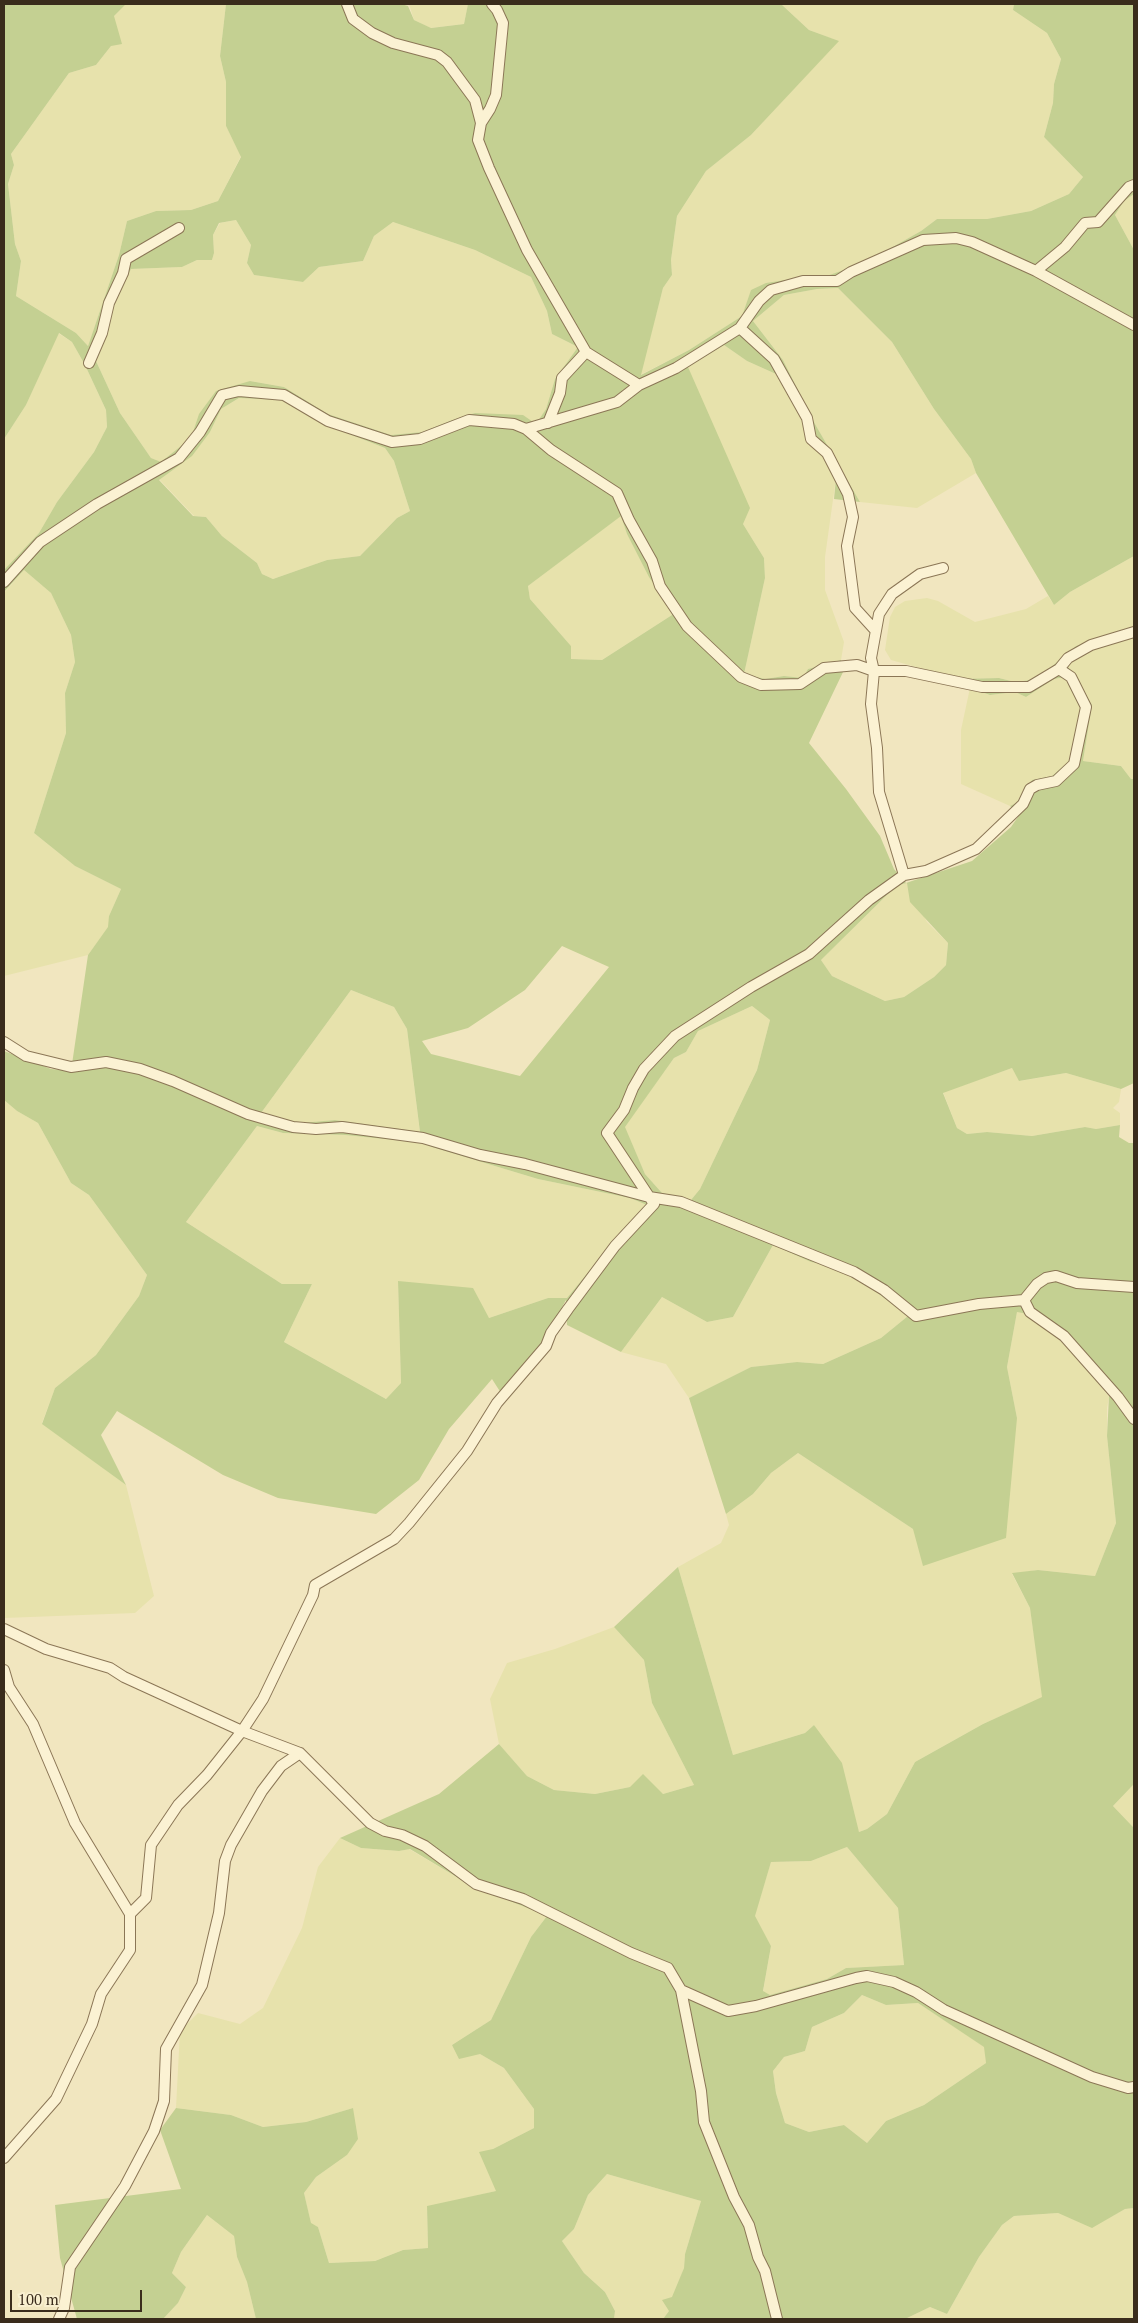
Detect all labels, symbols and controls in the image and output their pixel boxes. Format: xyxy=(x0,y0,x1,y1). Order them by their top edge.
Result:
scale bar xyxy=(12,2280,145,2312)
text: 100 m xyxy=(18,2289,59,2309)

